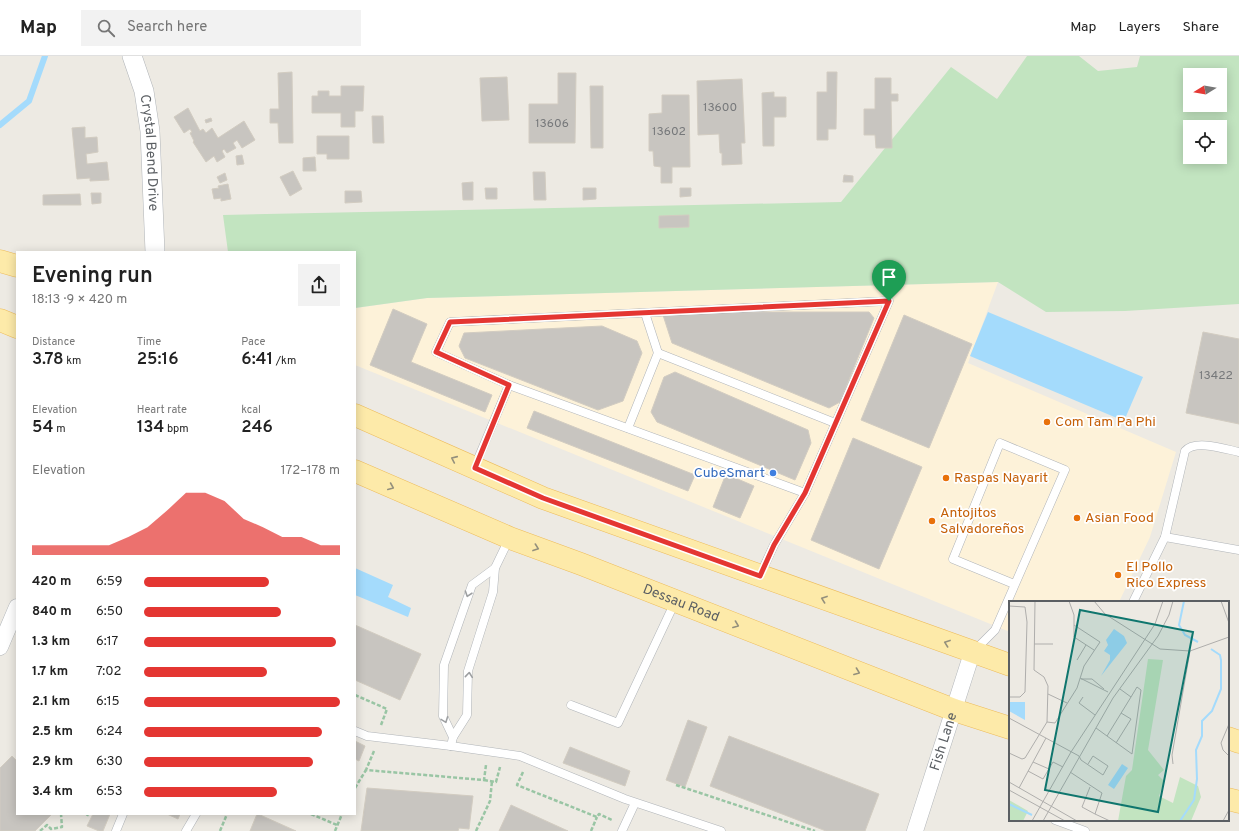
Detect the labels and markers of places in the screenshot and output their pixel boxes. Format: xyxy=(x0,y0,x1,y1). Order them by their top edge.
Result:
pin xyxy=(872,260,906,301)
place label: Com Tam Pa Phi xyxy=(1055,414,1156,431)
marker: Com Tam Pa Phi xyxy=(1042,417,1052,427)
place label: CubeSmart xyxy=(694,465,765,482)
marker: CubeSmart xyxy=(768,468,778,478)
place label: Raspas Nayarit xyxy=(954,470,1048,487)
marker: Raspas Nayarit xyxy=(941,473,951,483)
place label: Antojitos Salvadoreños xyxy=(940,505,1024,538)
place label: Asian Food xyxy=(1085,510,1154,527)
marker: Asian Food xyxy=(1072,513,1082,523)
marker: Antojitos Salvadoreños xyxy=(927,516,937,526)
place label: El Pollo Rico Express xyxy=(1126,559,1206,592)
marker: El Pollo Rico Express xyxy=(1113,570,1123,580)

